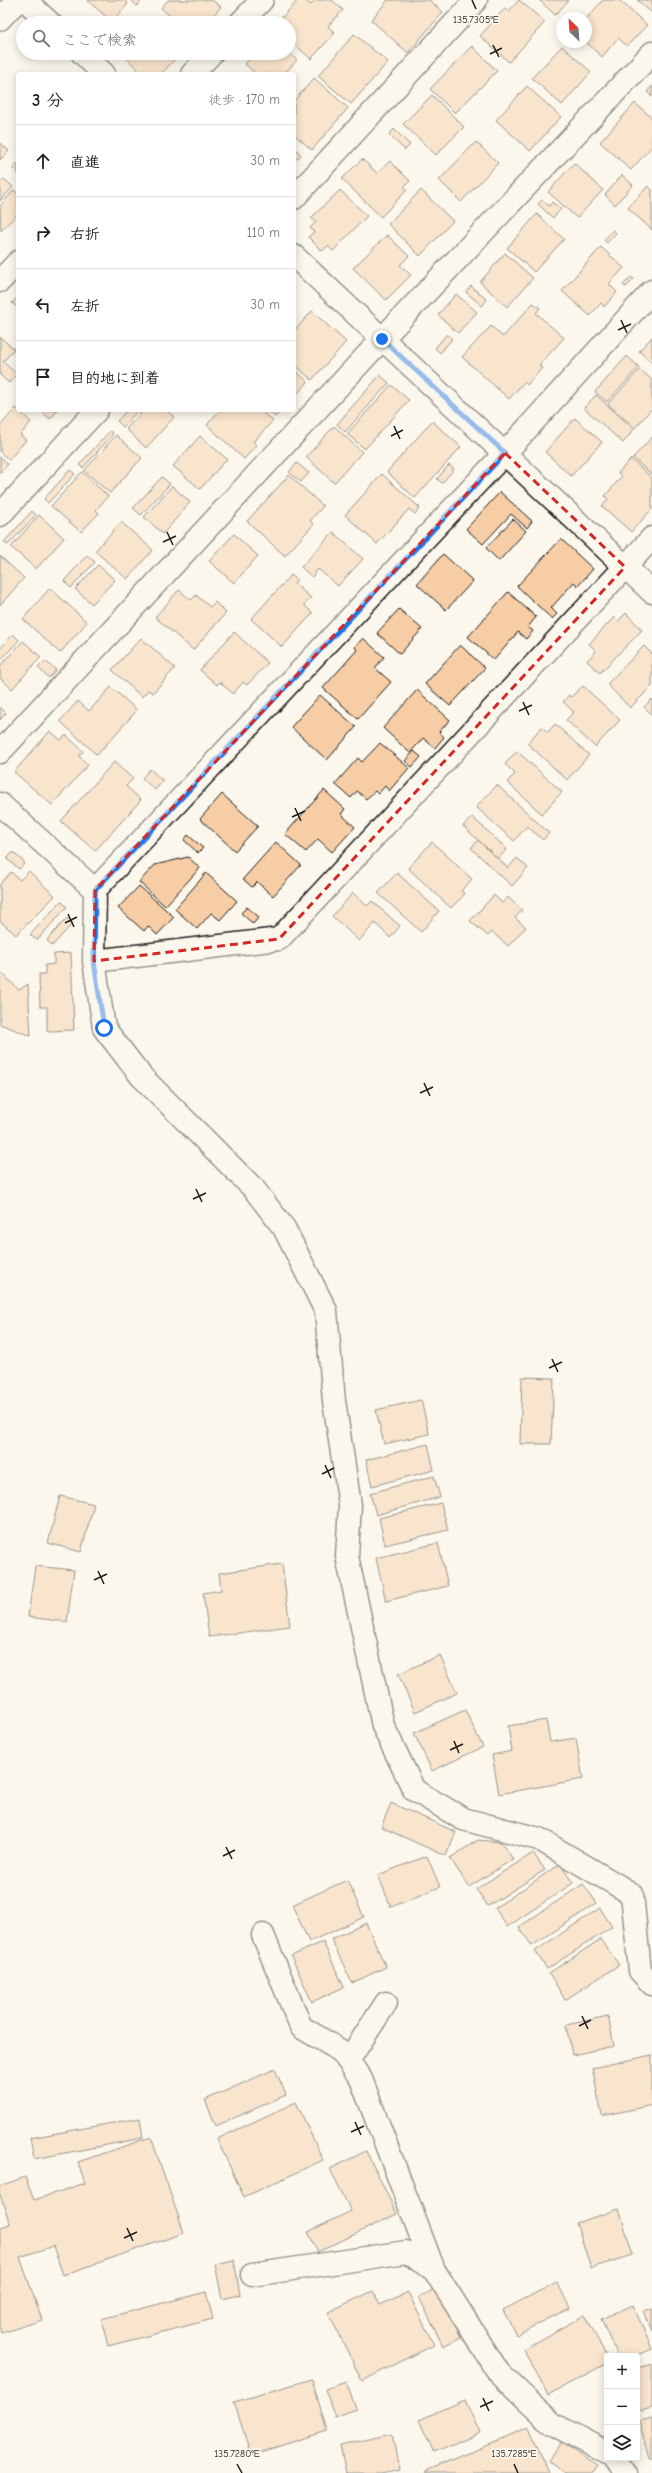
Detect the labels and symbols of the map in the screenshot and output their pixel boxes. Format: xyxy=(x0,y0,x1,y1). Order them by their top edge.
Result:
north arrow xyxy=(556,12,592,48)
text: 135.7305°E xyxy=(453,14,499,26)
route end xyxy=(373,330,391,348)
route start xyxy=(95,1019,113,1037)
text: 135.7280°E xyxy=(214,2448,260,2460)
text: 135.7285°E xyxy=(492,2448,537,2460)

